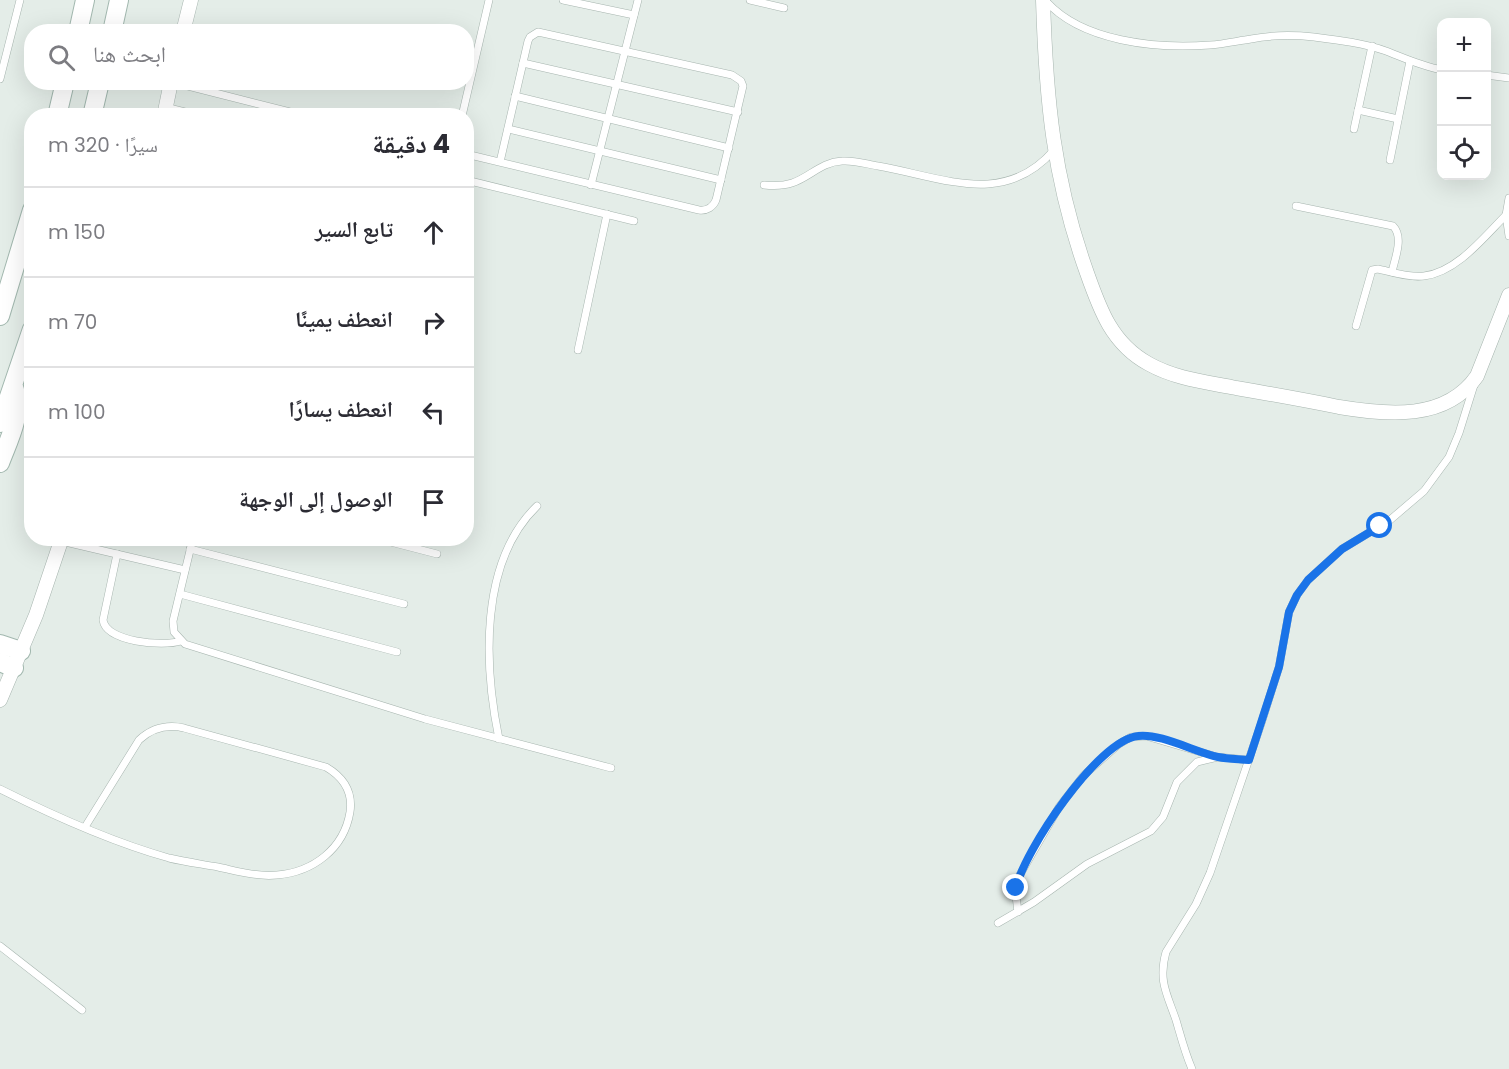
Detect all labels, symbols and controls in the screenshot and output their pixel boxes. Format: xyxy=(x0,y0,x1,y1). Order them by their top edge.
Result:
map controls xyxy=(1437,18,1491,180)
button: + xyxy=(1437,18,1491,72)
search box xyxy=(24,24,474,90)
text: ابحث هنا xyxy=(93,39,166,70)
icon: search xyxy=(45,41,78,74)
button: − xyxy=(1437,72,1491,126)
text: 4 دقيقة xyxy=(372,126,450,162)
button: locate xyxy=(1437,126,1491,180)
text: سيرًا · 320 m xyxy=(48,131,158,159)
text: تابع السير xyxy=(315,214,393,245)
icon: ahead xyxy=(417,216,450,249)
text: 150 m xyxy=(48,218,105,246)
text: انعطف يمينًا xyxy=(295,304,393,335)
icon: right xyxy=(417,306,450,339)
text: 70 m xyxy=(48,308,97,336)
text: انعطف يسارًا xyxy=(289,394,393,425)
icon: left xyxy=(417,396,450,429)
text: 100 m xyxy=(48,398,105,426)
text: الوصول إلى الوجهة xyxy=(239,484,393,515)
icon: arrive xyxy=(417,486,450,519)
route start xyxy=(1366,512,1392,538)
route end xyxy=(1002,874,1028,900)

